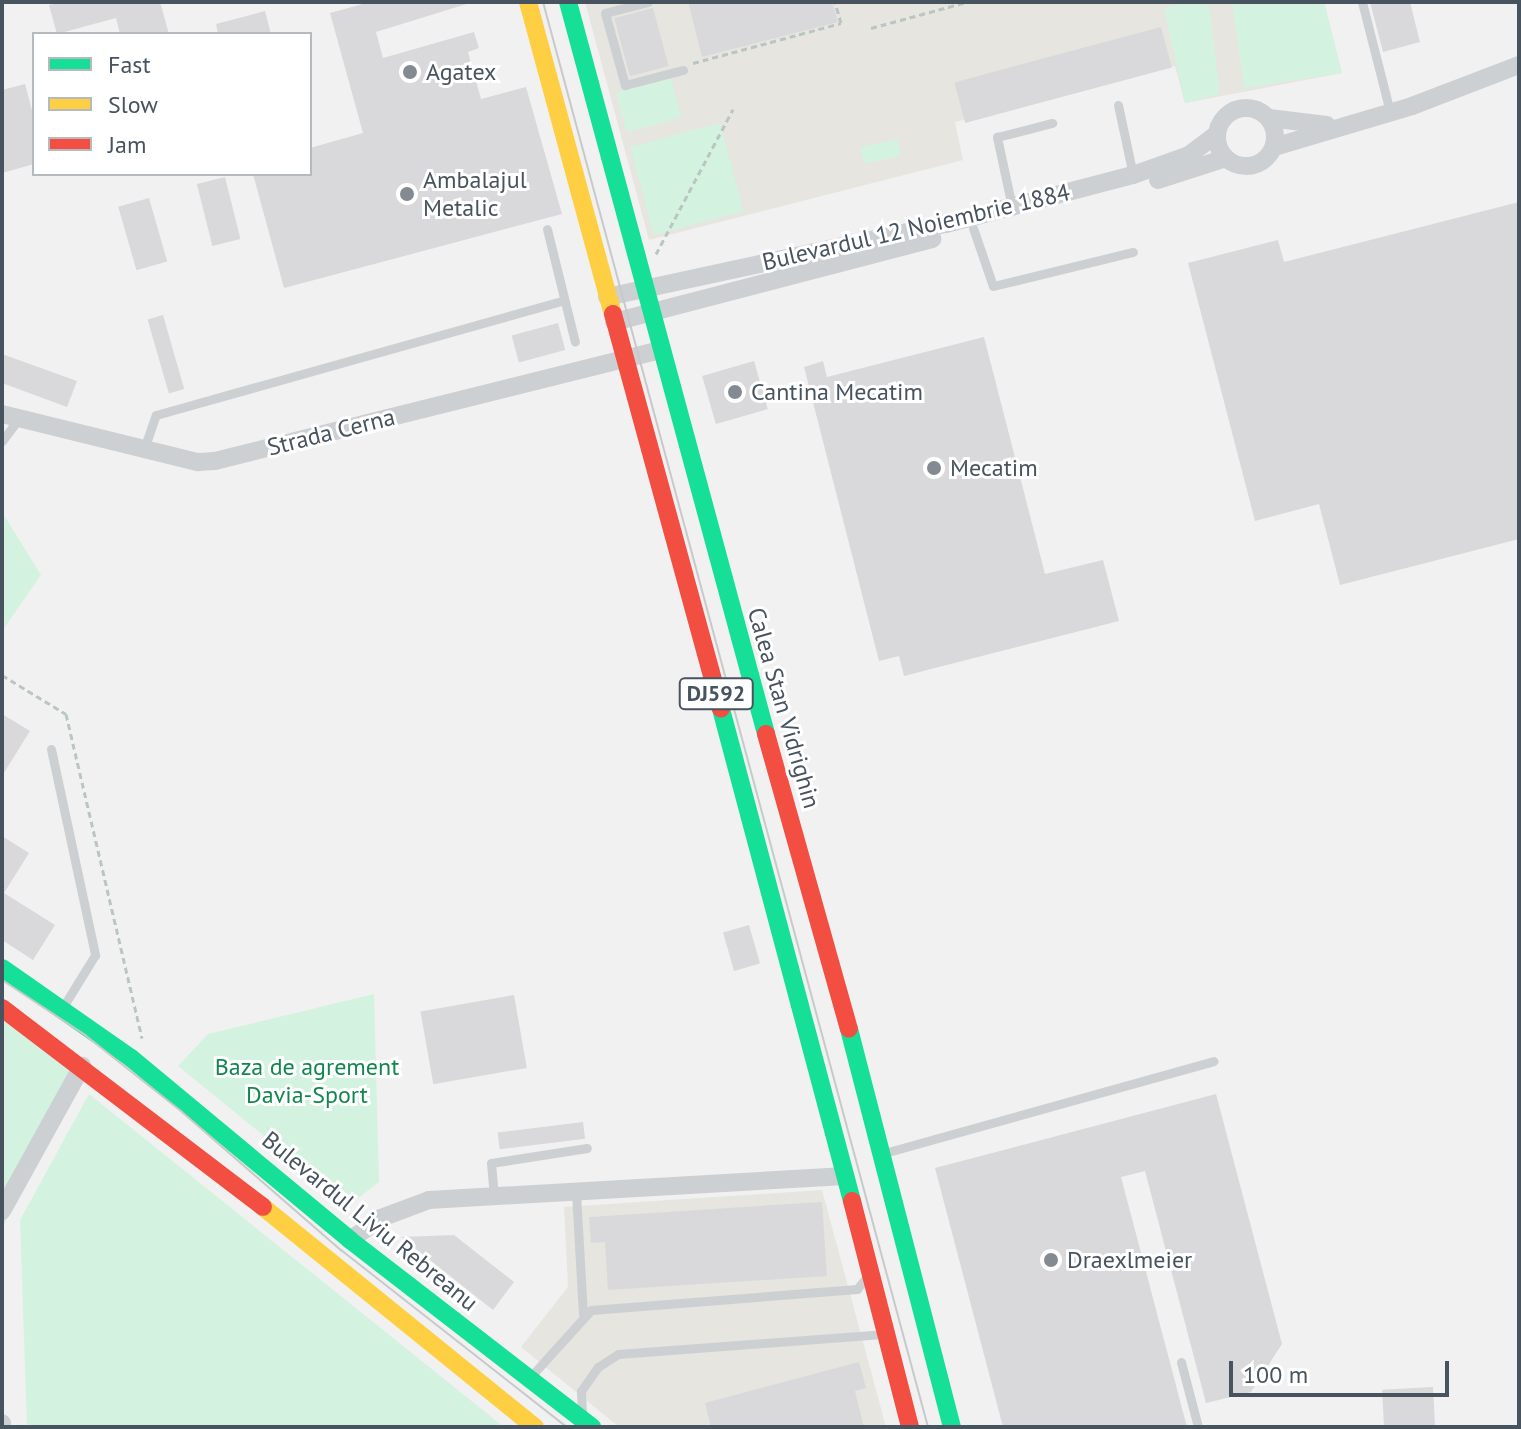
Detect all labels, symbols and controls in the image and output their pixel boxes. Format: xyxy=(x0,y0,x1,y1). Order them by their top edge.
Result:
legend xyxy=(32,32,312,176)
text: Fast xyxy=(108,49,151,80)
place label: Agatex xyxy=(426,58,496,86)
marker: Agatex xyxy=(401,63,419,81)
text: Slow xyxy=(108,89,158,120)
text: Jam xyxy=(108,129,146,160)
place label: Ambalajul Metalic xyxy=(423,166,527,222)
street label: Bulevardul 12 Noiembrie 1884 xyxy=(759,178,1073,276)
marker: Ambalajul Metalic xyxy=(398,185,416,203)
place label: Cantina Mecatim xyxy=(751,378,923,406)
marker: Cantina Mecatim xyxy=(726,383,744,401)
street label: Strada Cerna xyxy=(264,402,398,462)
place label: Mecatim xyxy=(950,454,1038,482)
marker: Mecatim xyxy=(925,459,943,477)
street label: Calea Stan Vidrighin xyxy=(741,604,827,812)
road number: DJ592 xyxy=(678,676,754,712)
park label: Baza de agrement Davia-Sport xyxy=(215,1053,399,1109)
street label: Bulevardul Liviu Rebreanu xyxy=(256,1125,484,1317)
place label: Draexlmeier xyxy=(1067,1246,1192,1274)
marker: Draexlmeier xyxy=(1042,1251,1060,1269)
scale bar xyxy=(1233,1345,1453,1395)
text: 100 m xyxy=(1243,1359,1308,1390)

